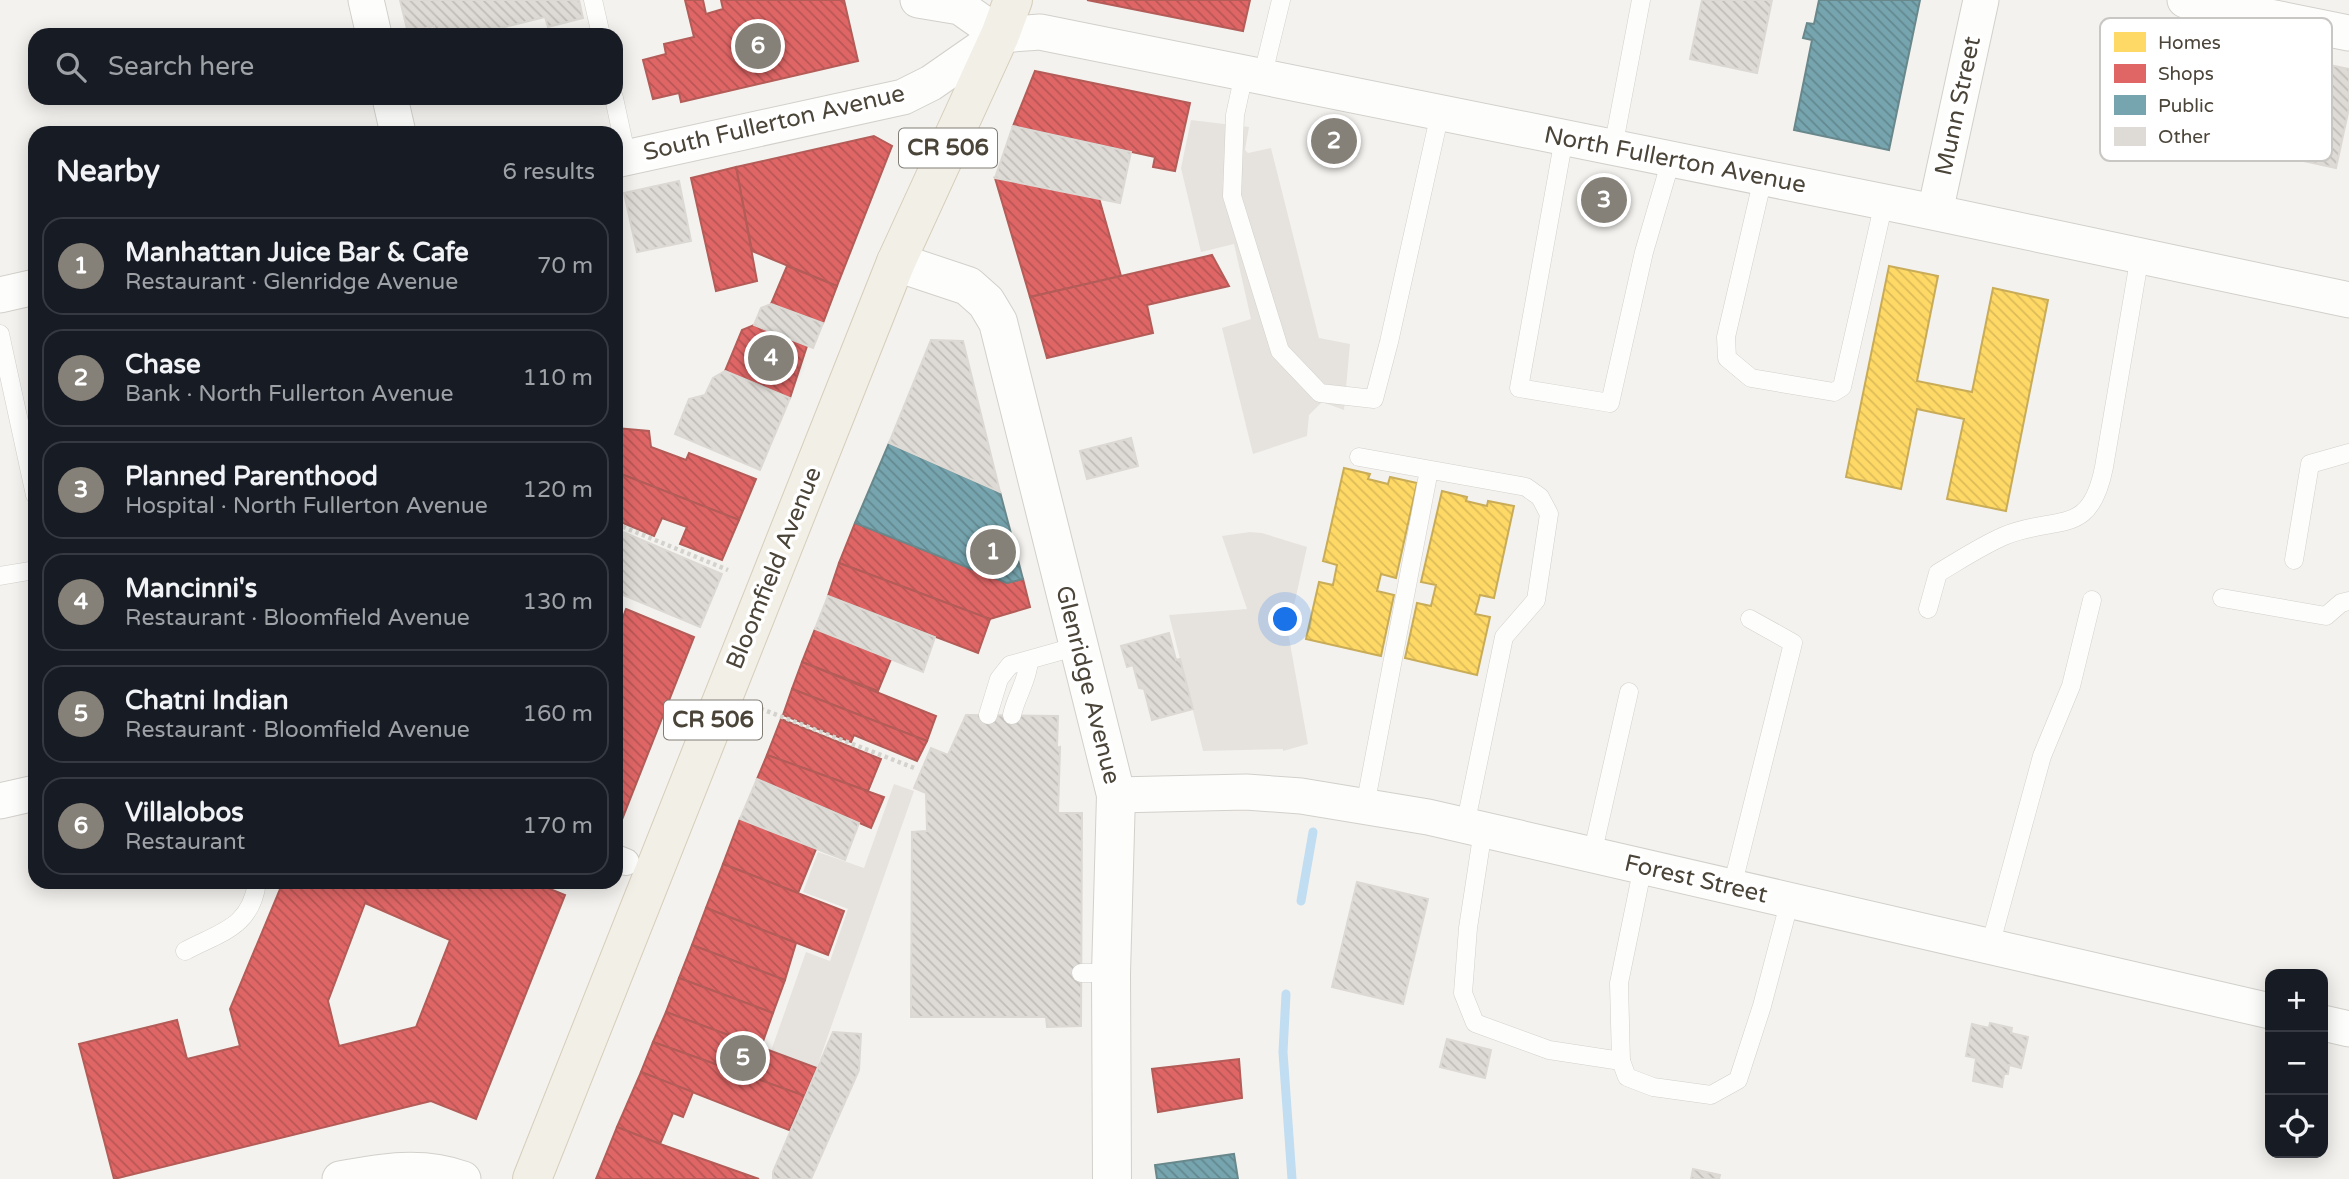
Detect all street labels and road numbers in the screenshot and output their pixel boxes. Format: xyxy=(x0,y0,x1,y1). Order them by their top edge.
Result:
street label: Munn Street xyxy=(1929,34,1987,178)
street label: South Fullerton Avenue xyxy=(640,79,908,167)
street label: North Fullerton Avenue xyxy=(1542,120,1808,200)
road number: CR 506 xyxy=(899,128,997,168)
street label: Bloomfield Avenue xyxy=(720,463,828,673)
street label: Glenridge Avenue xyxy=(1049,583,1127,787)
road number: CR 506 xyxy=(664,700,762,740)
street label: Forest Street xyxy=(1622,848,1770,910)

